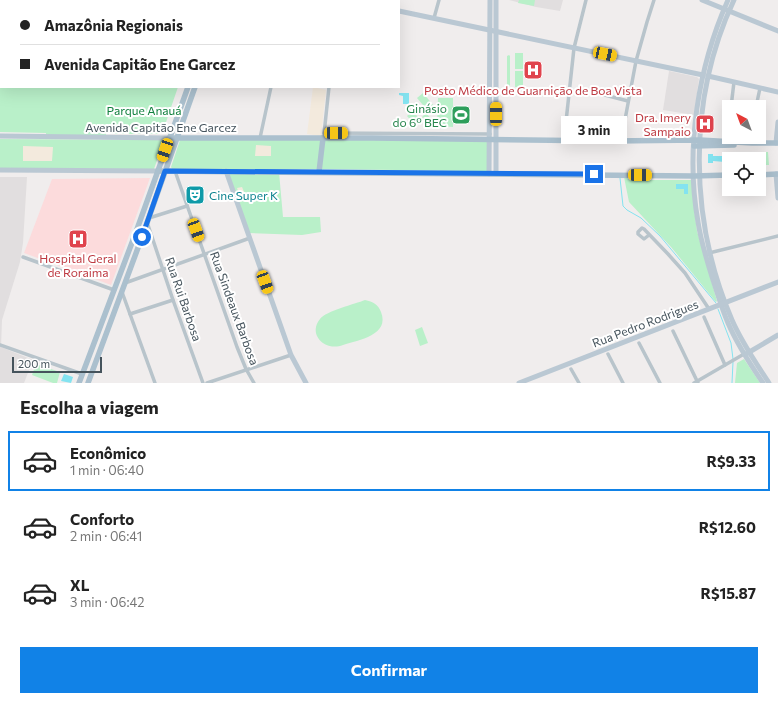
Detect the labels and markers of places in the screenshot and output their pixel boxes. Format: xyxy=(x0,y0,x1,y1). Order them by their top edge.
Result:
hospital icon: Posto Médico de Guarnição de Boa Vista xyxy=(522,59,544,81)
place label: Posto Médico de Guarnição de Boa Vista xyxy=(424,83,642,97)
place label: Ginásio do 6º BEC xyxy=(393,101,447,129)
sports icon: Ginásio do 6º BEC xyxy=(450,104,472,126)
place label: Dra. Imery Sampaio xyxy=(635,110,691,138)
hospital icon: Dra. Imery Sampaio xyxy=(694,113,716,135)
theatre icon: Cine Super K xyxy=(184,184,206,206)
place label: Cine Super K xyxy=(209,188,278,202)
hospital icon: Hospital Geral de Roraima xyxy=(67,228,89,250)
place label: Hospital Geral de Roraima xyxy=(39,251,117,279)

